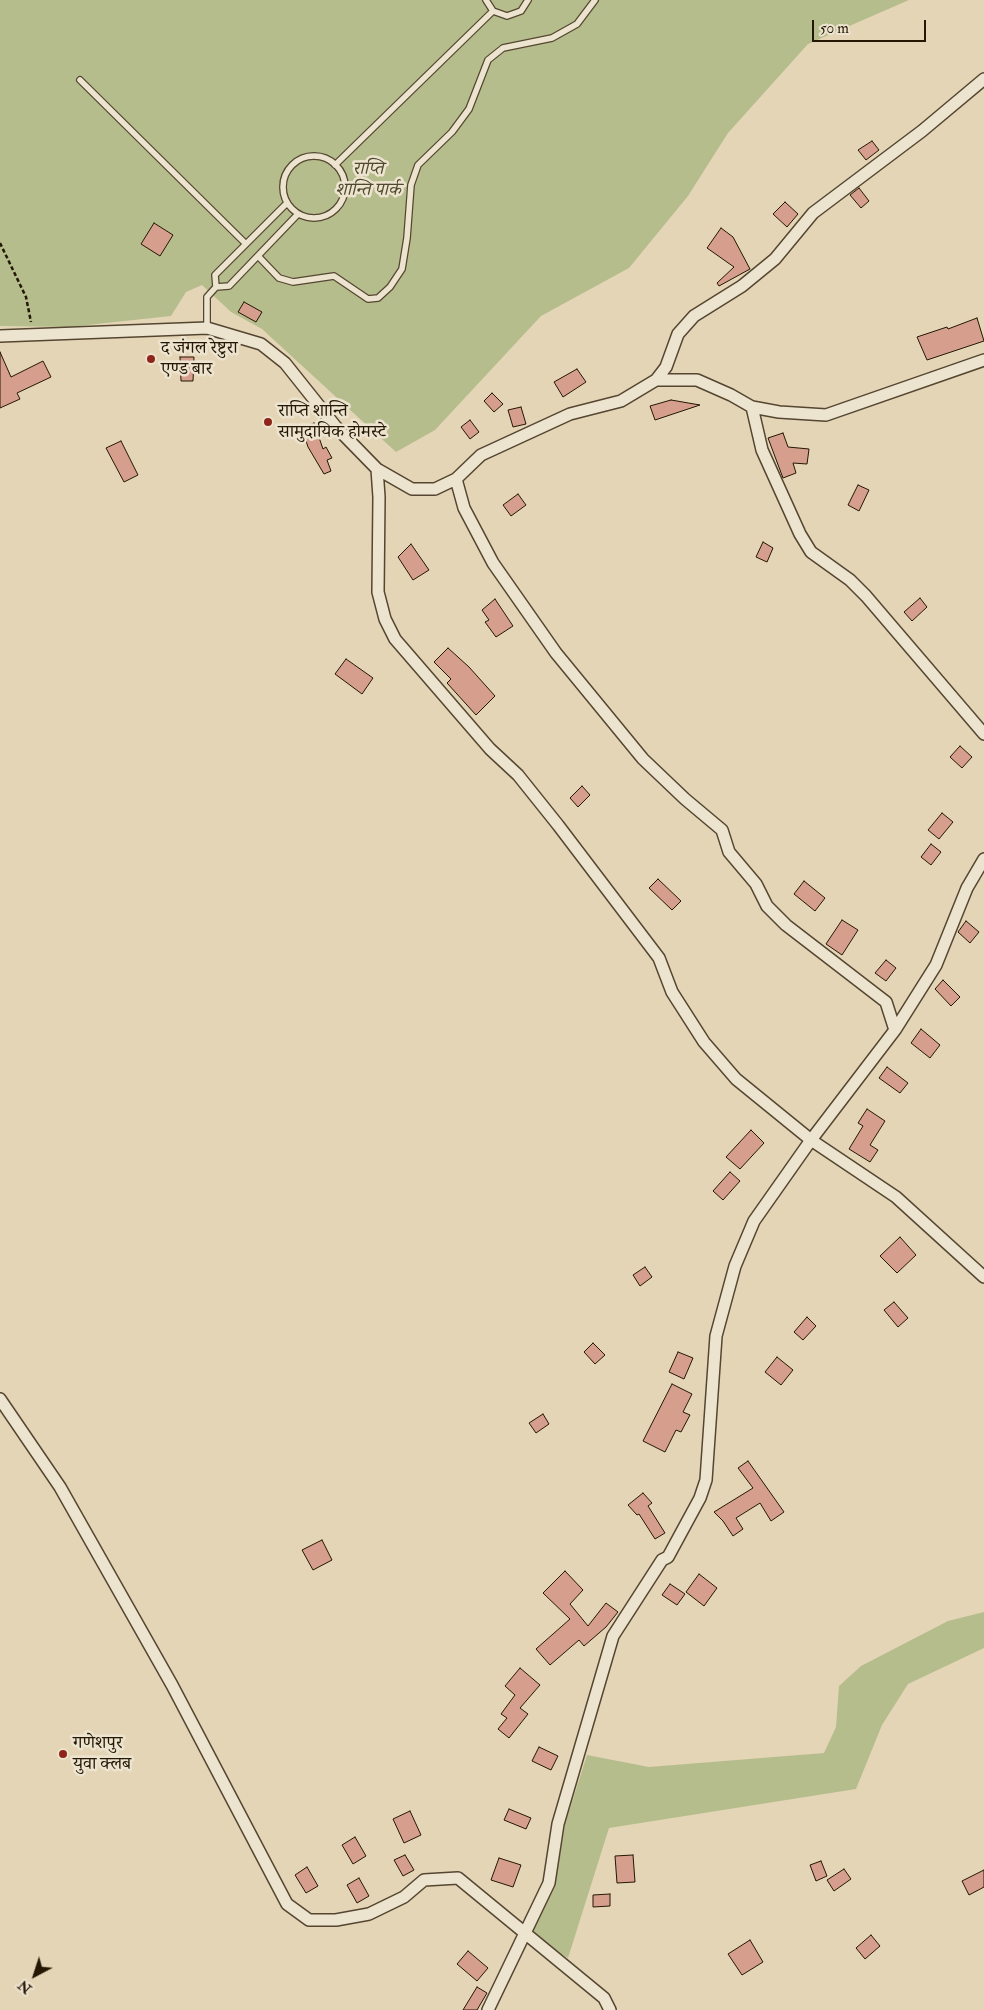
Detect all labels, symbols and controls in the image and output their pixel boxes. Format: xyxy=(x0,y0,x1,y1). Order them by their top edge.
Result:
scale bar xyxy=(814,10,928,42)
text: 50 m xyxy=(820,19,849,38)
park label: राप्ति शान्ति पार्क xyxy=(335,159,401,202)
place label: द जंगल रेष्टुरा एण्ड बार xyxy=(161,338,238,380)
marker: द जंगल रेष्टुरा एण्ड बार xyxy=(145,353,157,365)
place label: राप्ति शान्ति सामुदायिक होमस्टे xyxy=(278,401,386,444)
marker: राप्ति शान्ति सामुदायिक होमस्टे xyxy=(262,416,274,428)
place label: गणेशपुर युवा क्लब xyxy=(73,1733,131,1776)
marker: गणेशपुर युवा क्लब xyxy=(57,1748,69,1760)
north arrow xyxy=(10,1950,60,2000)
text: N xyxy=(15,1976,35,1997)

